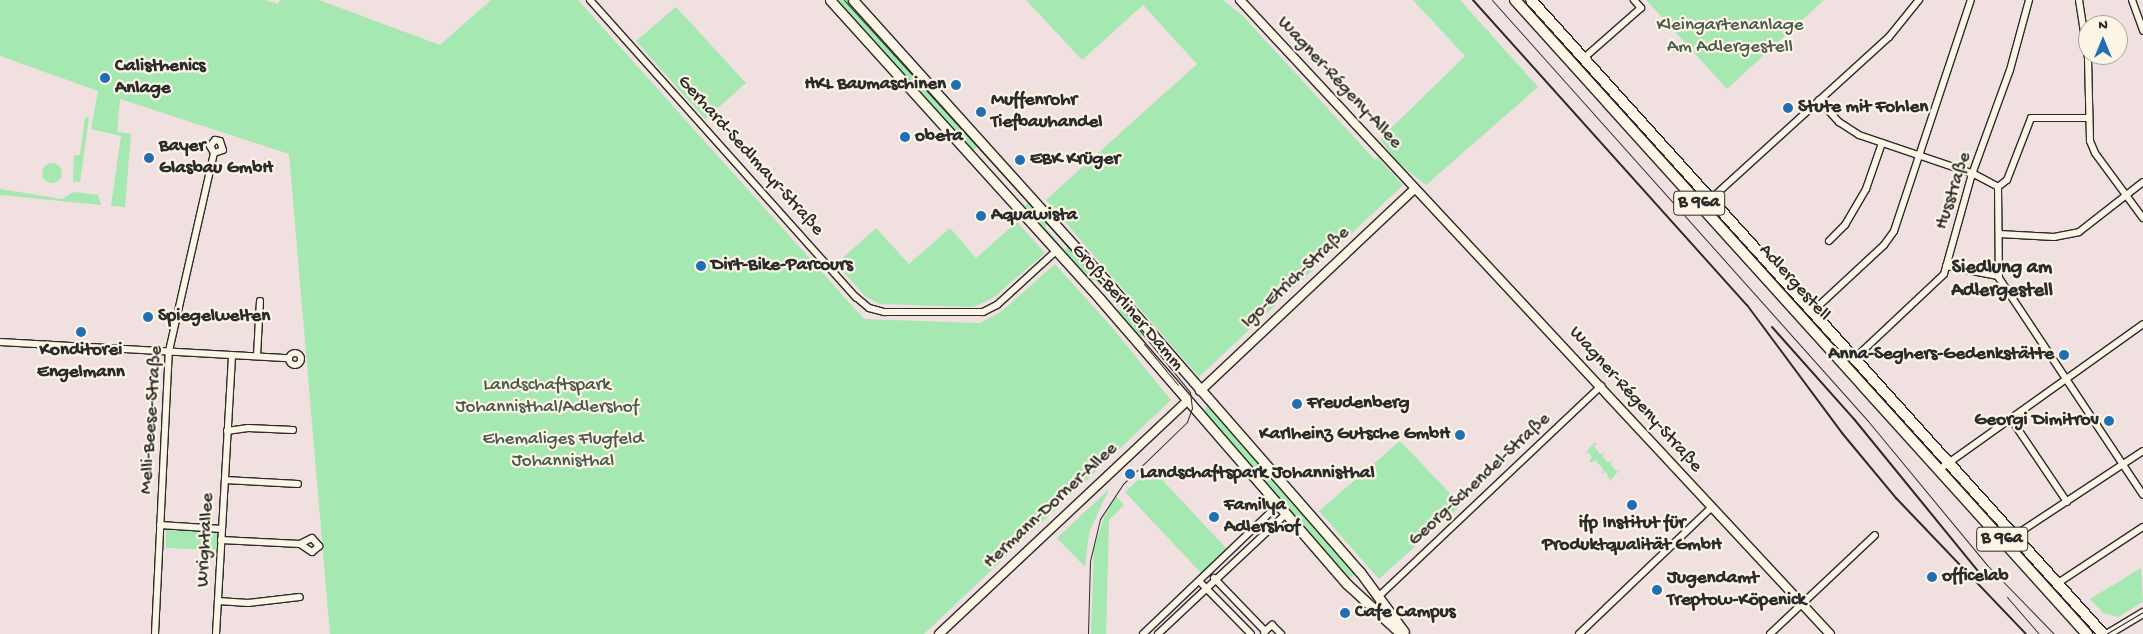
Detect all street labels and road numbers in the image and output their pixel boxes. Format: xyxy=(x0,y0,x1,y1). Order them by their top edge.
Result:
street label: Wagner-Régeny-Allee xyxy=(1272,12,1406,154)
street label: Gerhard-Sedlmayr-Straße xyxy=(672,71,828,241)
street label: Husstraße xyxy=(1931,149,1977,233)
road number: B 96a xyxy=(1673,188,1725,218)
street label: Igo-Etrich-Straße xyxy=(1237,222,1355,334)
street label: Adlergestell xyxy=(1753,239,1835,327)
street label: Groß-Berliner Damm xyxy=(1066,240,1188,376)
street label: Wagner-Régeny-Straße xyxy=(1563,322,1707,478)
street label: Melli-Beese-Straße xyxy=(135,345,169,495)
street label: Georg-Schendel-Straße xyxy=(1404,408,1556,552)
street label: Hermann-Dorner-Allee xyxy=(979,438,1123,574)
street label: Wrightallee xyxy=(192,492,220,588)
road number: B 96a xyxy=(1976,524,2028,554)

